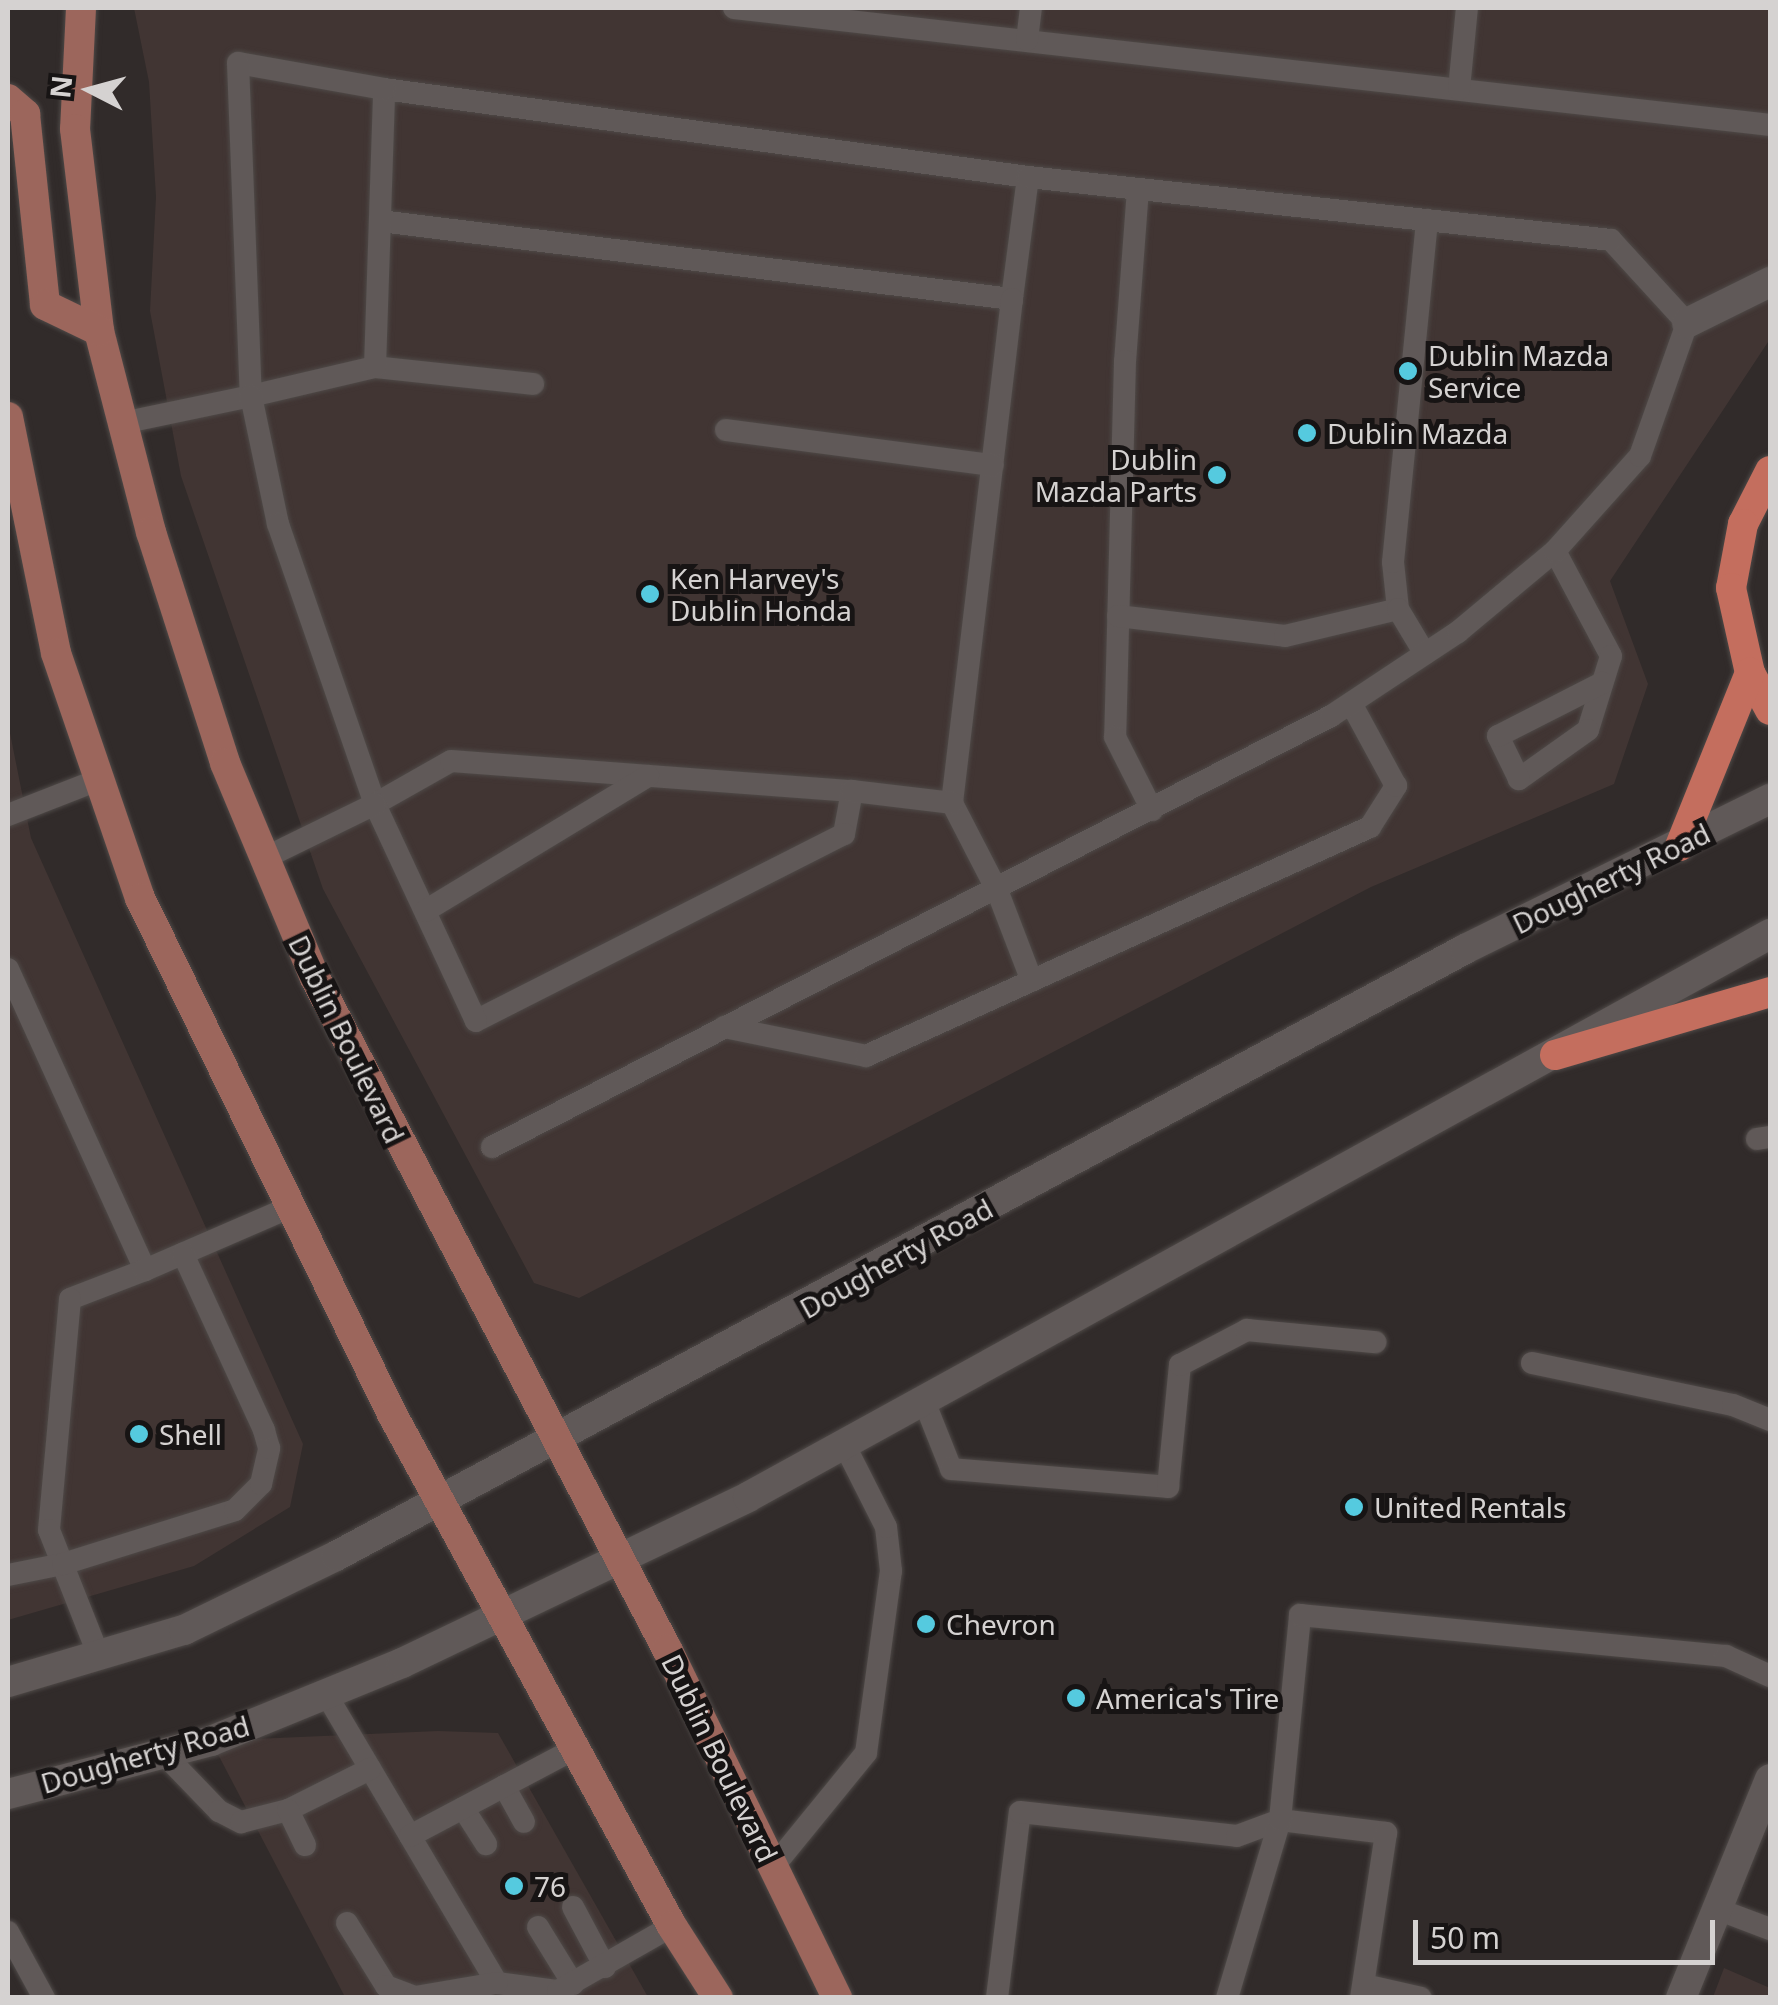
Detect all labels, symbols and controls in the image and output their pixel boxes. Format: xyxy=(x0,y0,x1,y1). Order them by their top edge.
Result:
north arrow xyxy=(40,40,140,140)
text: N xyxy=(40,74,80,100)
place label: Dublin Mazda Service xyxy=(1428,338,1609,404)
marker: Dublin Mazda Service xyxy=(1397,360,1419,382)
place label: Dublin Mazda xyxy=(1327,416,1508,450)
marker: Dublin Mazda xyxy=(1296,422,1318,444)
place label: Dublin Mazda Parts xyxy=(1035,442,1197,508)
marker: Dublin Mazda Parts xyxy=(1206,464,1228,486)
place label: Ken Harvey's Dublin Honda xyxy=(670,561,852,627)
marker: Ken Harvey's Dublin Honda xyxy=(639,583,661,605)
street label: Dougherty Road xyxy=(1507,816,1715,940)
street label: Dublin Boulevard xyxy=(282,930,412,1148)
street label: Dougherty Road xyxy=(794,1191,998,1325)
place label: Shell xyxy=(159,1417,222,1451)
marker: Shell xyxy=(128,1423,150,1445)
place label: United Rentals xyxy=(1374,1490,1566,1524)
marker: United Rentals xyxy=(1343,1496,1365,1518)
place label: Chevron xyxy=(946,1607,1056,1641)
marker: Chevron xyxy=(915,1613,937,1635)
street label: Dublin Boulevard xyxy=(655,1649,785,1867)
place label: America's Tire xyxy=(1096,1681,1279,1715)
marker: America's Tire xyxy=(1065,1687,1087,1709)
street label: Dougherty Road xyxy=(37,1708,253,1800)
place label: 76 xyxy=(534,1869,566,1903)
marker: 76 xyxy=(503,1875,525,1897)
scale bar xyxy=(1418,1900,1720,1962)
text: 50 m xyxy=(1430,1917,1500,1958)

